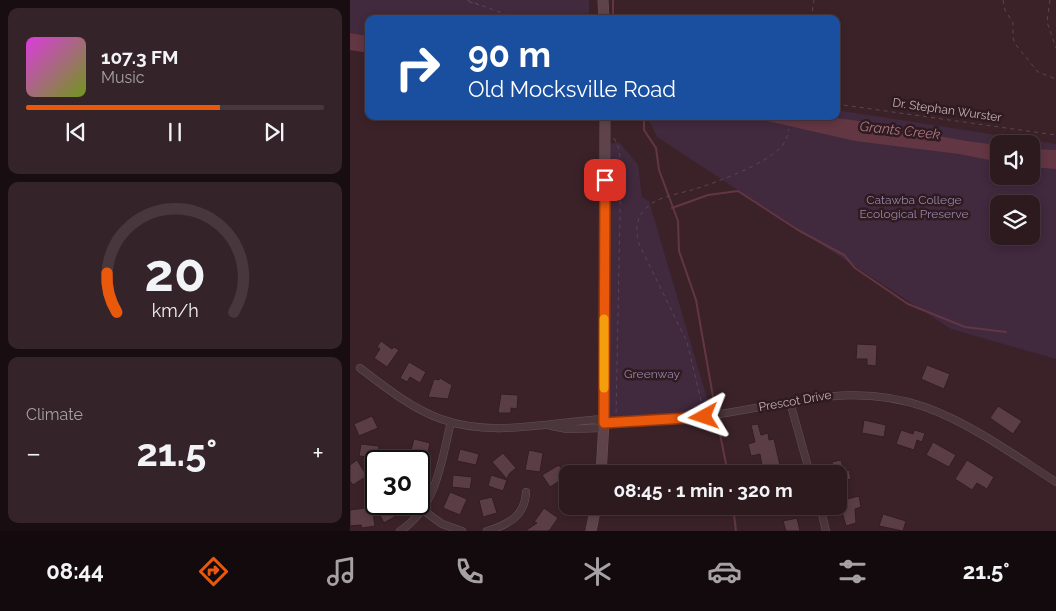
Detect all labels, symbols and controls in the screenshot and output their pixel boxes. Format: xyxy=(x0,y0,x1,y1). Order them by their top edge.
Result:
text: 90 m xyxy=(468,34,551,75)
icon: right xyxy=(385,35,450,100)
text: 107.3 FM xyxy=(101,46,178,68)
text: Music xyxy=(101,68,145,87)
text: Old Mocksville Road xyxy=(468,76,676,102)
street label: Dr. Stephan Wurster xyxy=(892,95,1003,125)
icon: previous xyxy=(62,118,90,146)
icon: pause xyxy=(161,118,189,146)
icon: next xyxy=(260,118,288,146)
water label: Grants Creek xyxy=(859,118,942,142)
map controls xyxy=(990,135,1040,245)
button: sound xyxy=(990,135,1040,185)
pin xyxy=(584,159,626,201)
icon: arrive xyxy=(591,166,619,194)
park label: Catawba College Ecological Preserve xyxy=(859,193,969,221)
button: layers xyxy=(990,195,1040,245)
text: 20 xyxy=(144,242,206,303)
text: km/h xyxy=(151,300,199,321)
park label: Greenway xyxy=(624,367,681,381)
street label: Prescot Drive xyxy=(758,388,832,414)
position arrow xyxy=(677,390,729,442)
text: Climate xyxy=(26,405,83,424)
text: 21.5° xyxy=(136,430,217,475)
text: − xyxy=(26,437,41,470)
text: + xyxy=(312,437,324,470)
speed limit sign: 30 xyxy=(365,450,430,515)
text: 08:45 · 1 min · 320 m xyxy=(613,479,793,501)
icon: directions xyxy=(196,554,231,589)
icon: music xyxy=(324,554,359,589)
icon: phone xyxy=(452,554,487,589)
icon: climate xyxy=(580,554,615,589)
icon: car xyxy=(707,554,742,589)
icon: filters xyxy=(835,554,870,589)
text: 08:44 xyxy=(46,558,104,584)
text: 21.5° xyxy=(963,558,1010,584)

